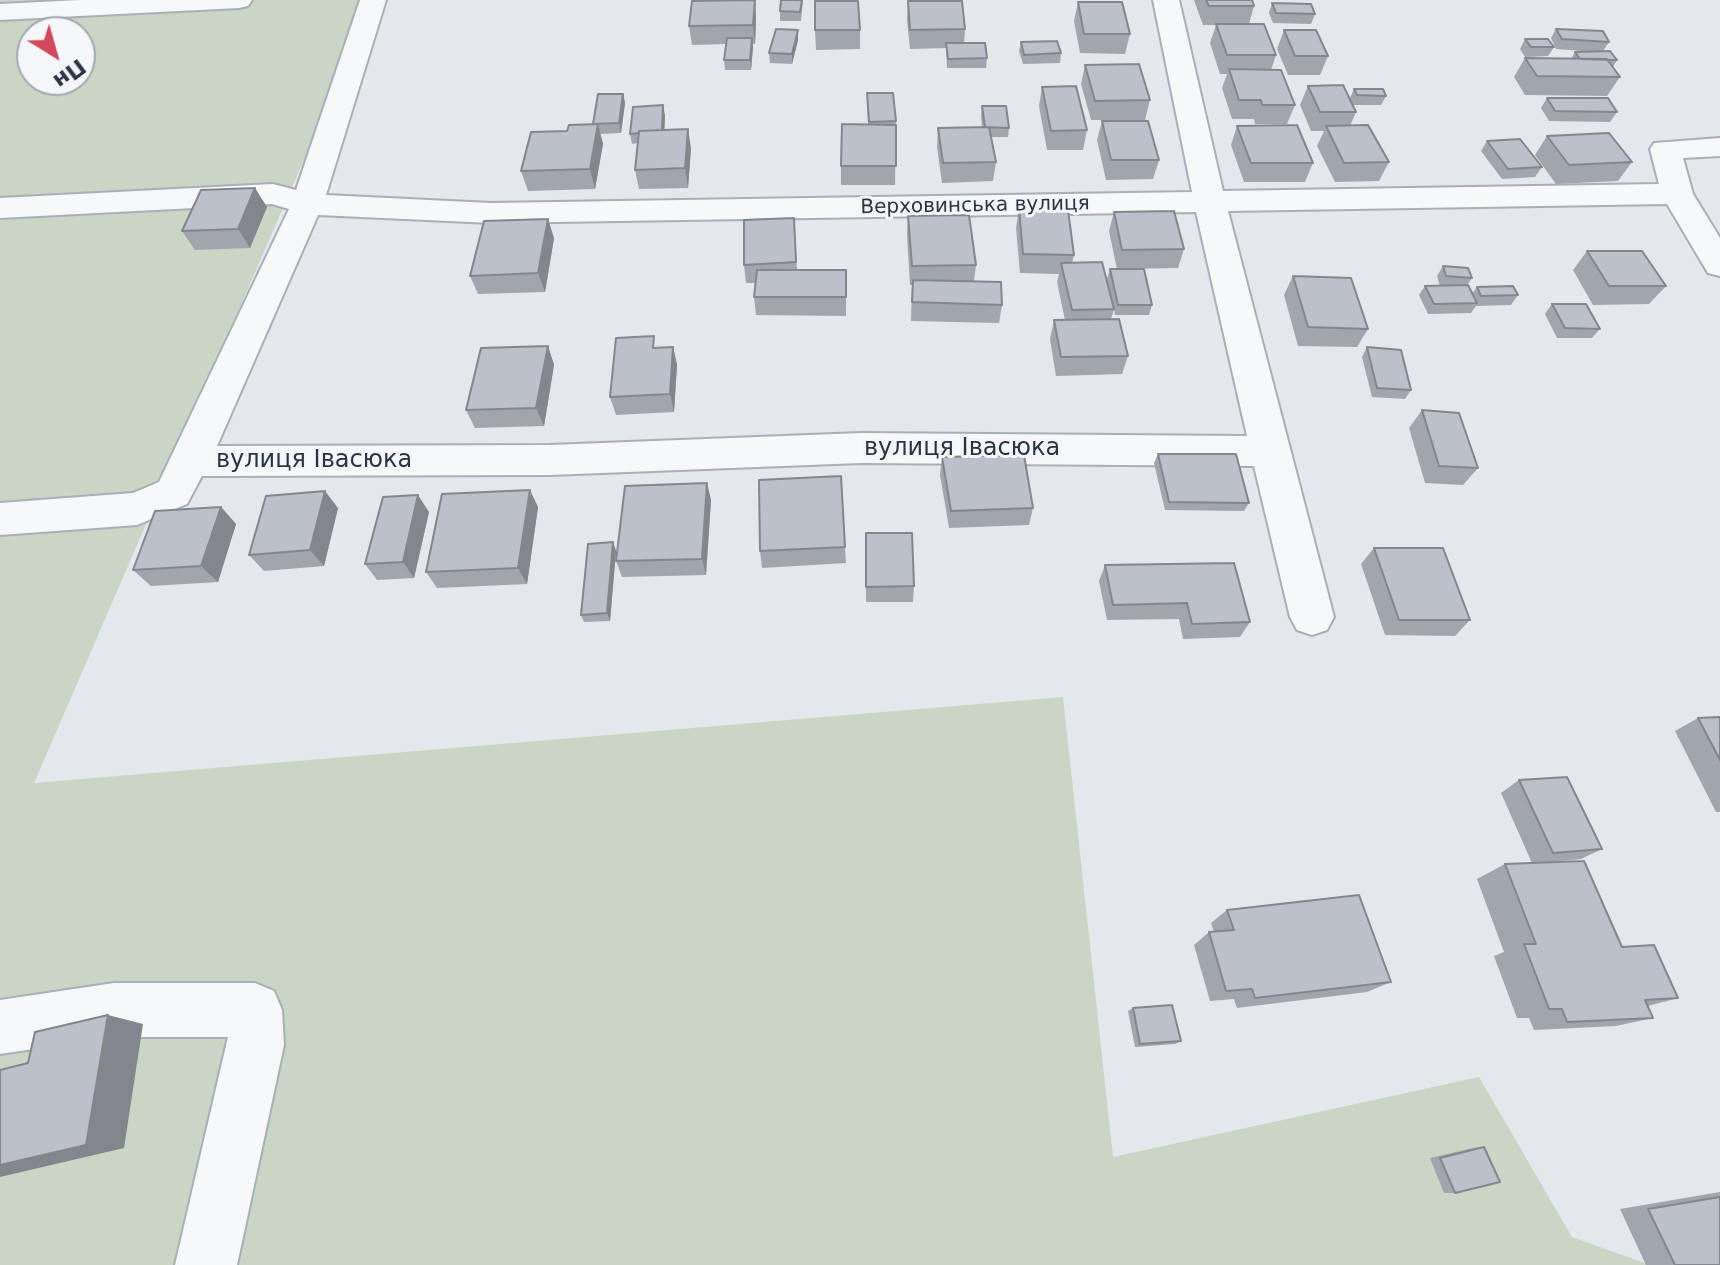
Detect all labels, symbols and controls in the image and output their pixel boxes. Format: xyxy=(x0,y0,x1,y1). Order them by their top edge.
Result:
north arrow xyxy=(16,16,96,96)
text: Пн xyxy=(49,54,90,94)
street label: Верховинська вулиця xyxy=(860,192,1090,220)
street label: вулиця Івасюка xyxy=(864,435,1060,463)
street label: вулиця Івасюка xyxy=(216,447,412,475)

